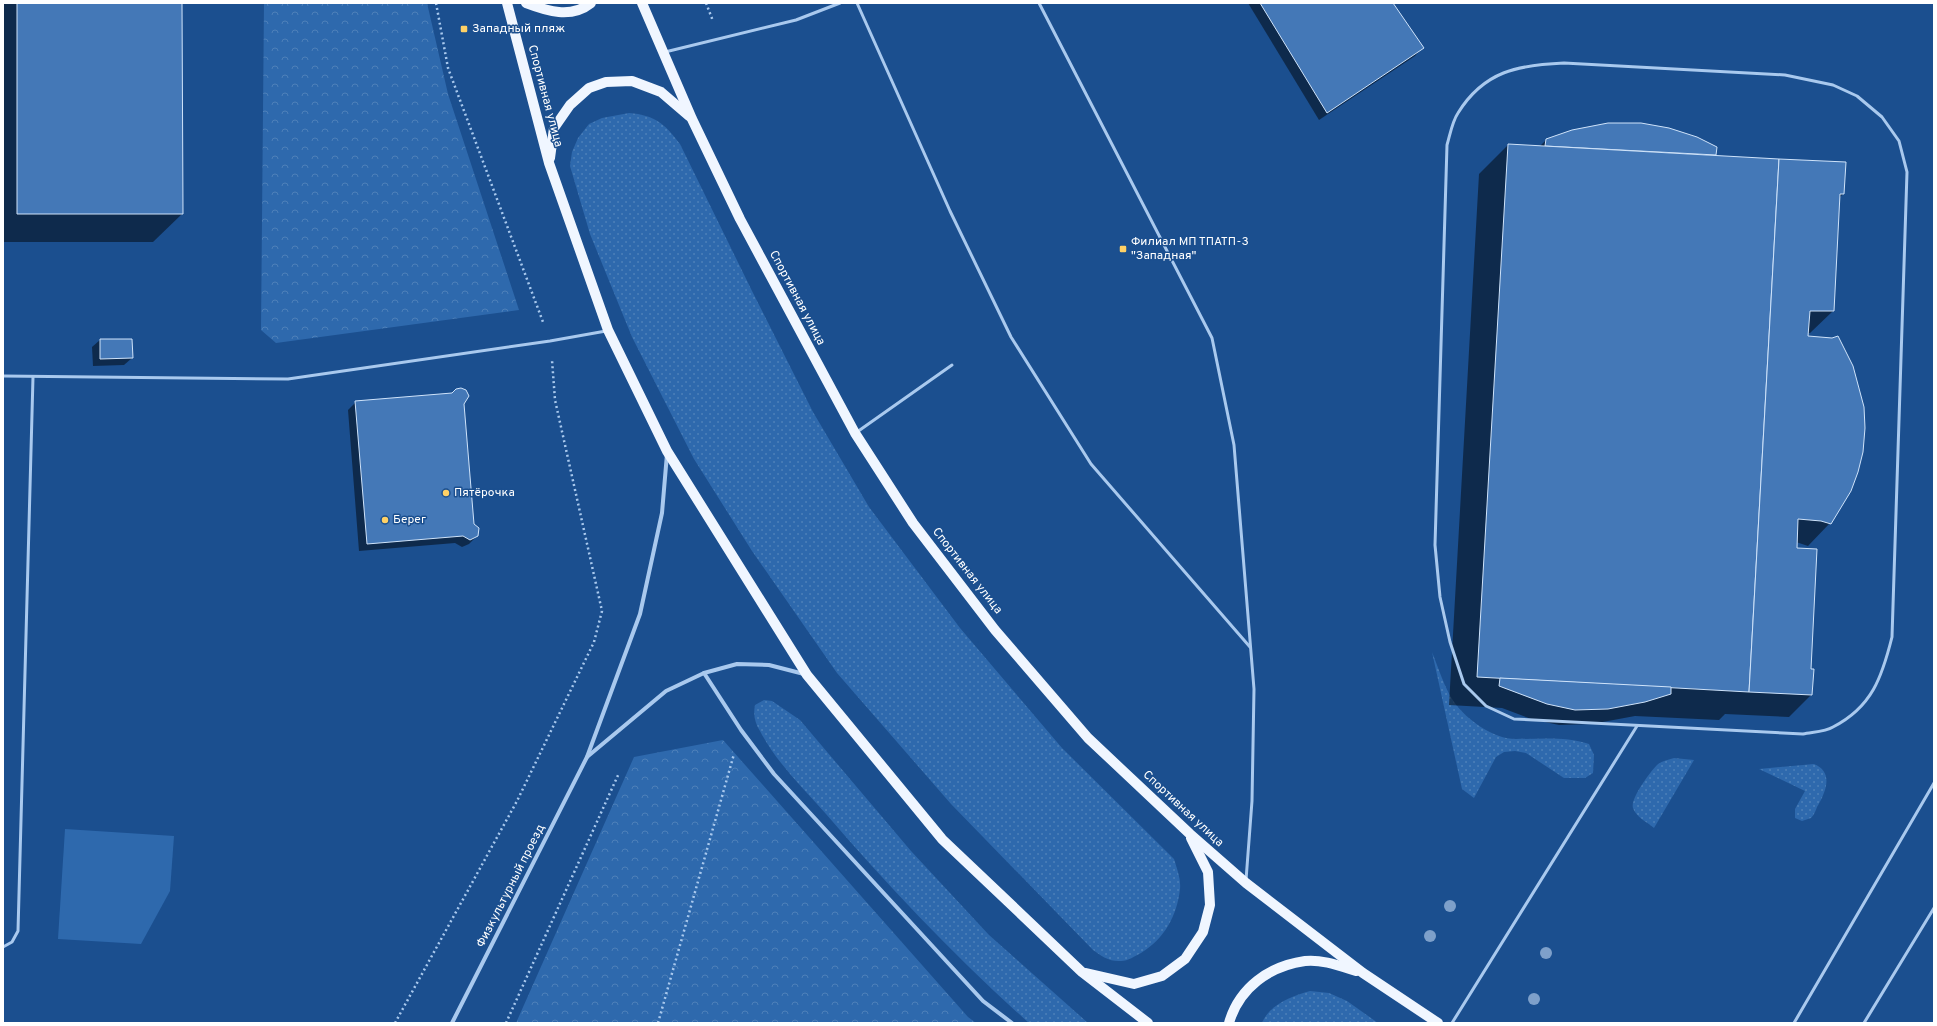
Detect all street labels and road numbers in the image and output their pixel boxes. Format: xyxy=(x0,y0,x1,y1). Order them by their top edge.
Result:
street label: Спортивная улица xyxy=(524,43,566,149)
street label: Спортивная улица xyxy=(765,248,829,348)
street label: Спортивная улица xyxy=(928,525,1006,617)
street label: Спортивная улица xyxy=(1139,767,1227,851)
street label: Физкультурный проезд xyxy=(473,822,549,950)

